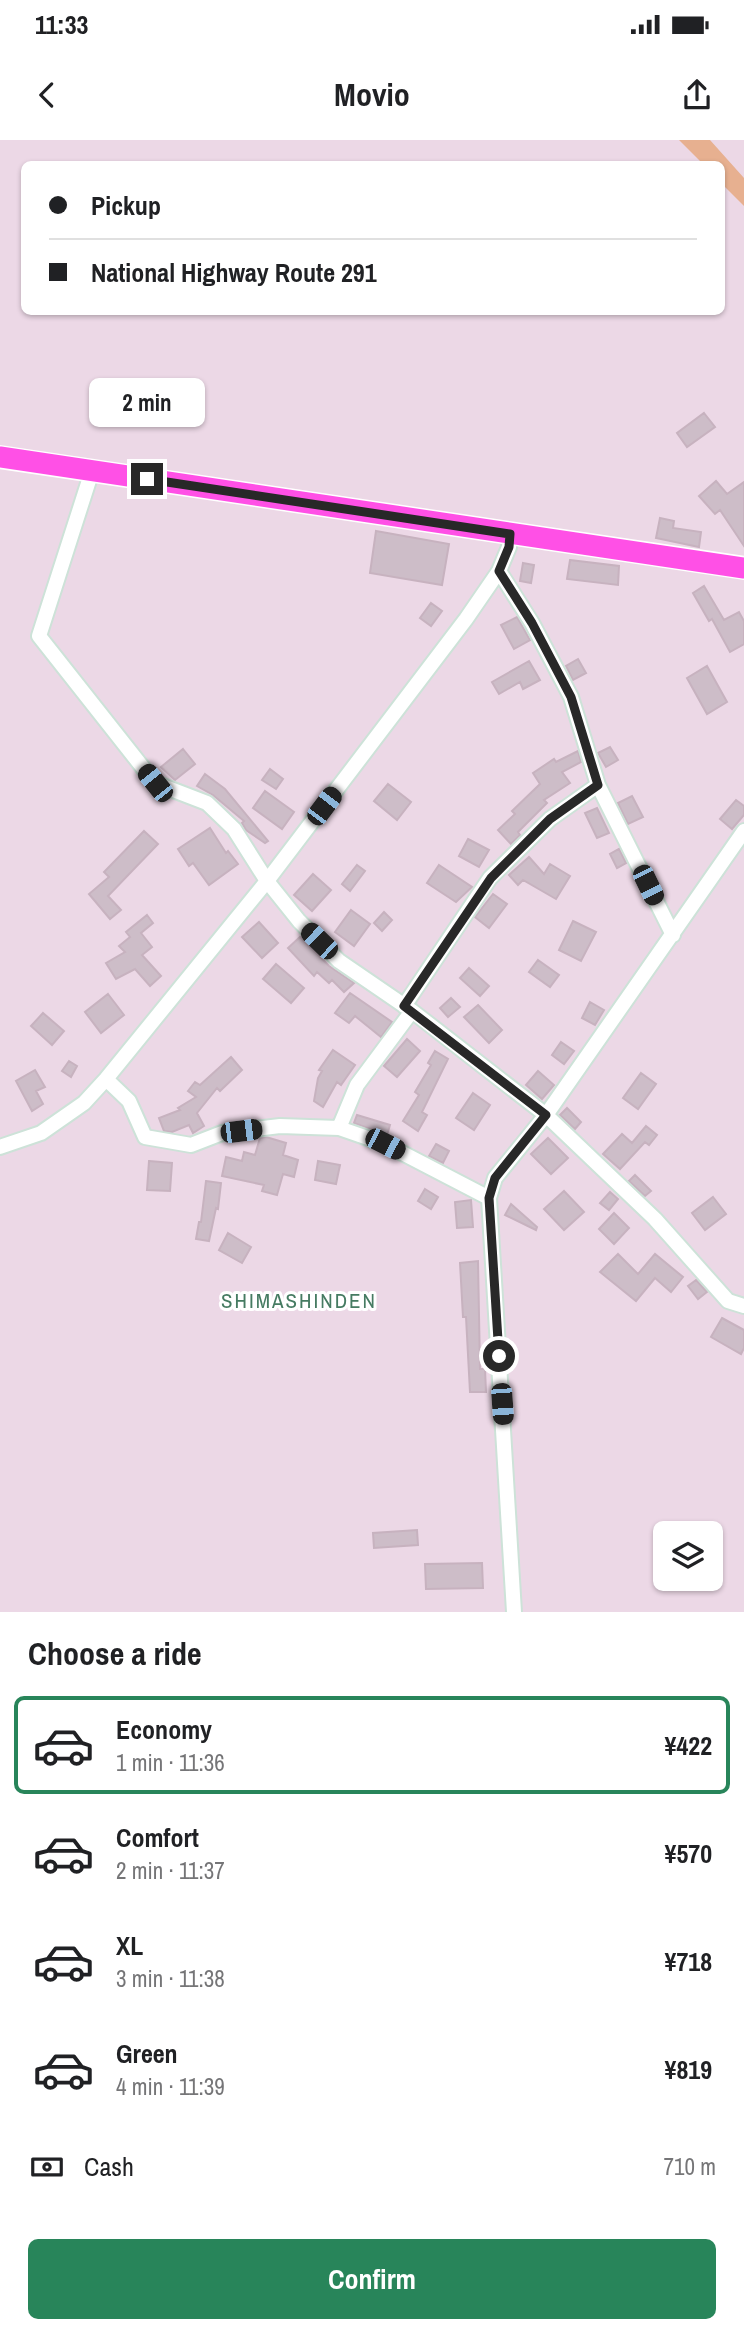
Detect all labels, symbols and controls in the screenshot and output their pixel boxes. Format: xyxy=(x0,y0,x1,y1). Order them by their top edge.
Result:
text: 11:33 xyxy=(35,7,88,42)
text: Movio xyxy=(334,73,410,116)
icon: back xyxy=(28,76,66,114)
icon: share xyxy=(678,76,716,114)
text: Pickup xyxy=(91,188,161,223)
text: National Highway Route 291 xyxy=(91,255,377,290)
callout: 2 min xyxy=(89,378,205,426)
text: 2 min xyxy=(122,387,172,418)
route end xyxy=(131,463,163,495)
car xyxy=(134,760,177,806)
car xyxy=(303,783,346,829)
car xyxy=(630,862,667,908)
car xyxy=(297,919,342,963)
car xyxy=(219,1118,264,1144)
car xyxy=(362,1125,409,1163)
district label: SHIMASHINDEN xyxy=(221,1286,377,1315)
route start xyxy=(483,1340,515,1372)
car xyxy=(491,1382,514,1426)
map controls xyxy=(653,1521,723,1591)
button: layers xyxy=(653,1521,723,1591)
text: Choose a ride xyxy=(28,1632,202,1675)
text: Economy xyxy=(116,1712,212,1747)
icon: car xyxy=(32,1714,95,1777)
text: ¥422 xyxy=(665,1728,712,1763)
text: 1 min · 11:36 xyxy=(116,1747,225,1778)
text: Comfort xyxy=(116,1820,199,1855)
icon: car xyxy=(32,1822,95,1885)
text: ¥570 xyxy=(665,1836,712,1871)
text: 2 min · 11:37 xyxy=(116,1855,225,1886)
text: XL xyxy=(116,1928,143,1963)
icon: car xyxy=(32,1930,95,1993)
text: ¥718 xyxy=(665,1944,712,1979)
text: 3 min · 11:38 xyxy=(116,1963,225,1994)
text: Green xyxy=(116,2036,178,2071)
icon: car xyxy=(32,2038,95,2101)
text: ¥819 xyxy=(665,2052,712,2087)
text: 4 min · 11:39 xyxy=(116,2071,225,2102)
icon: cash xyxy=(28,2148,66,2186)
text: Cash xyxy=(84,2149,134,2184)
text: 710 m xyxy=(664,2151,716,2182)
button: Confirm xyxy=(28,2239,716,2319)

